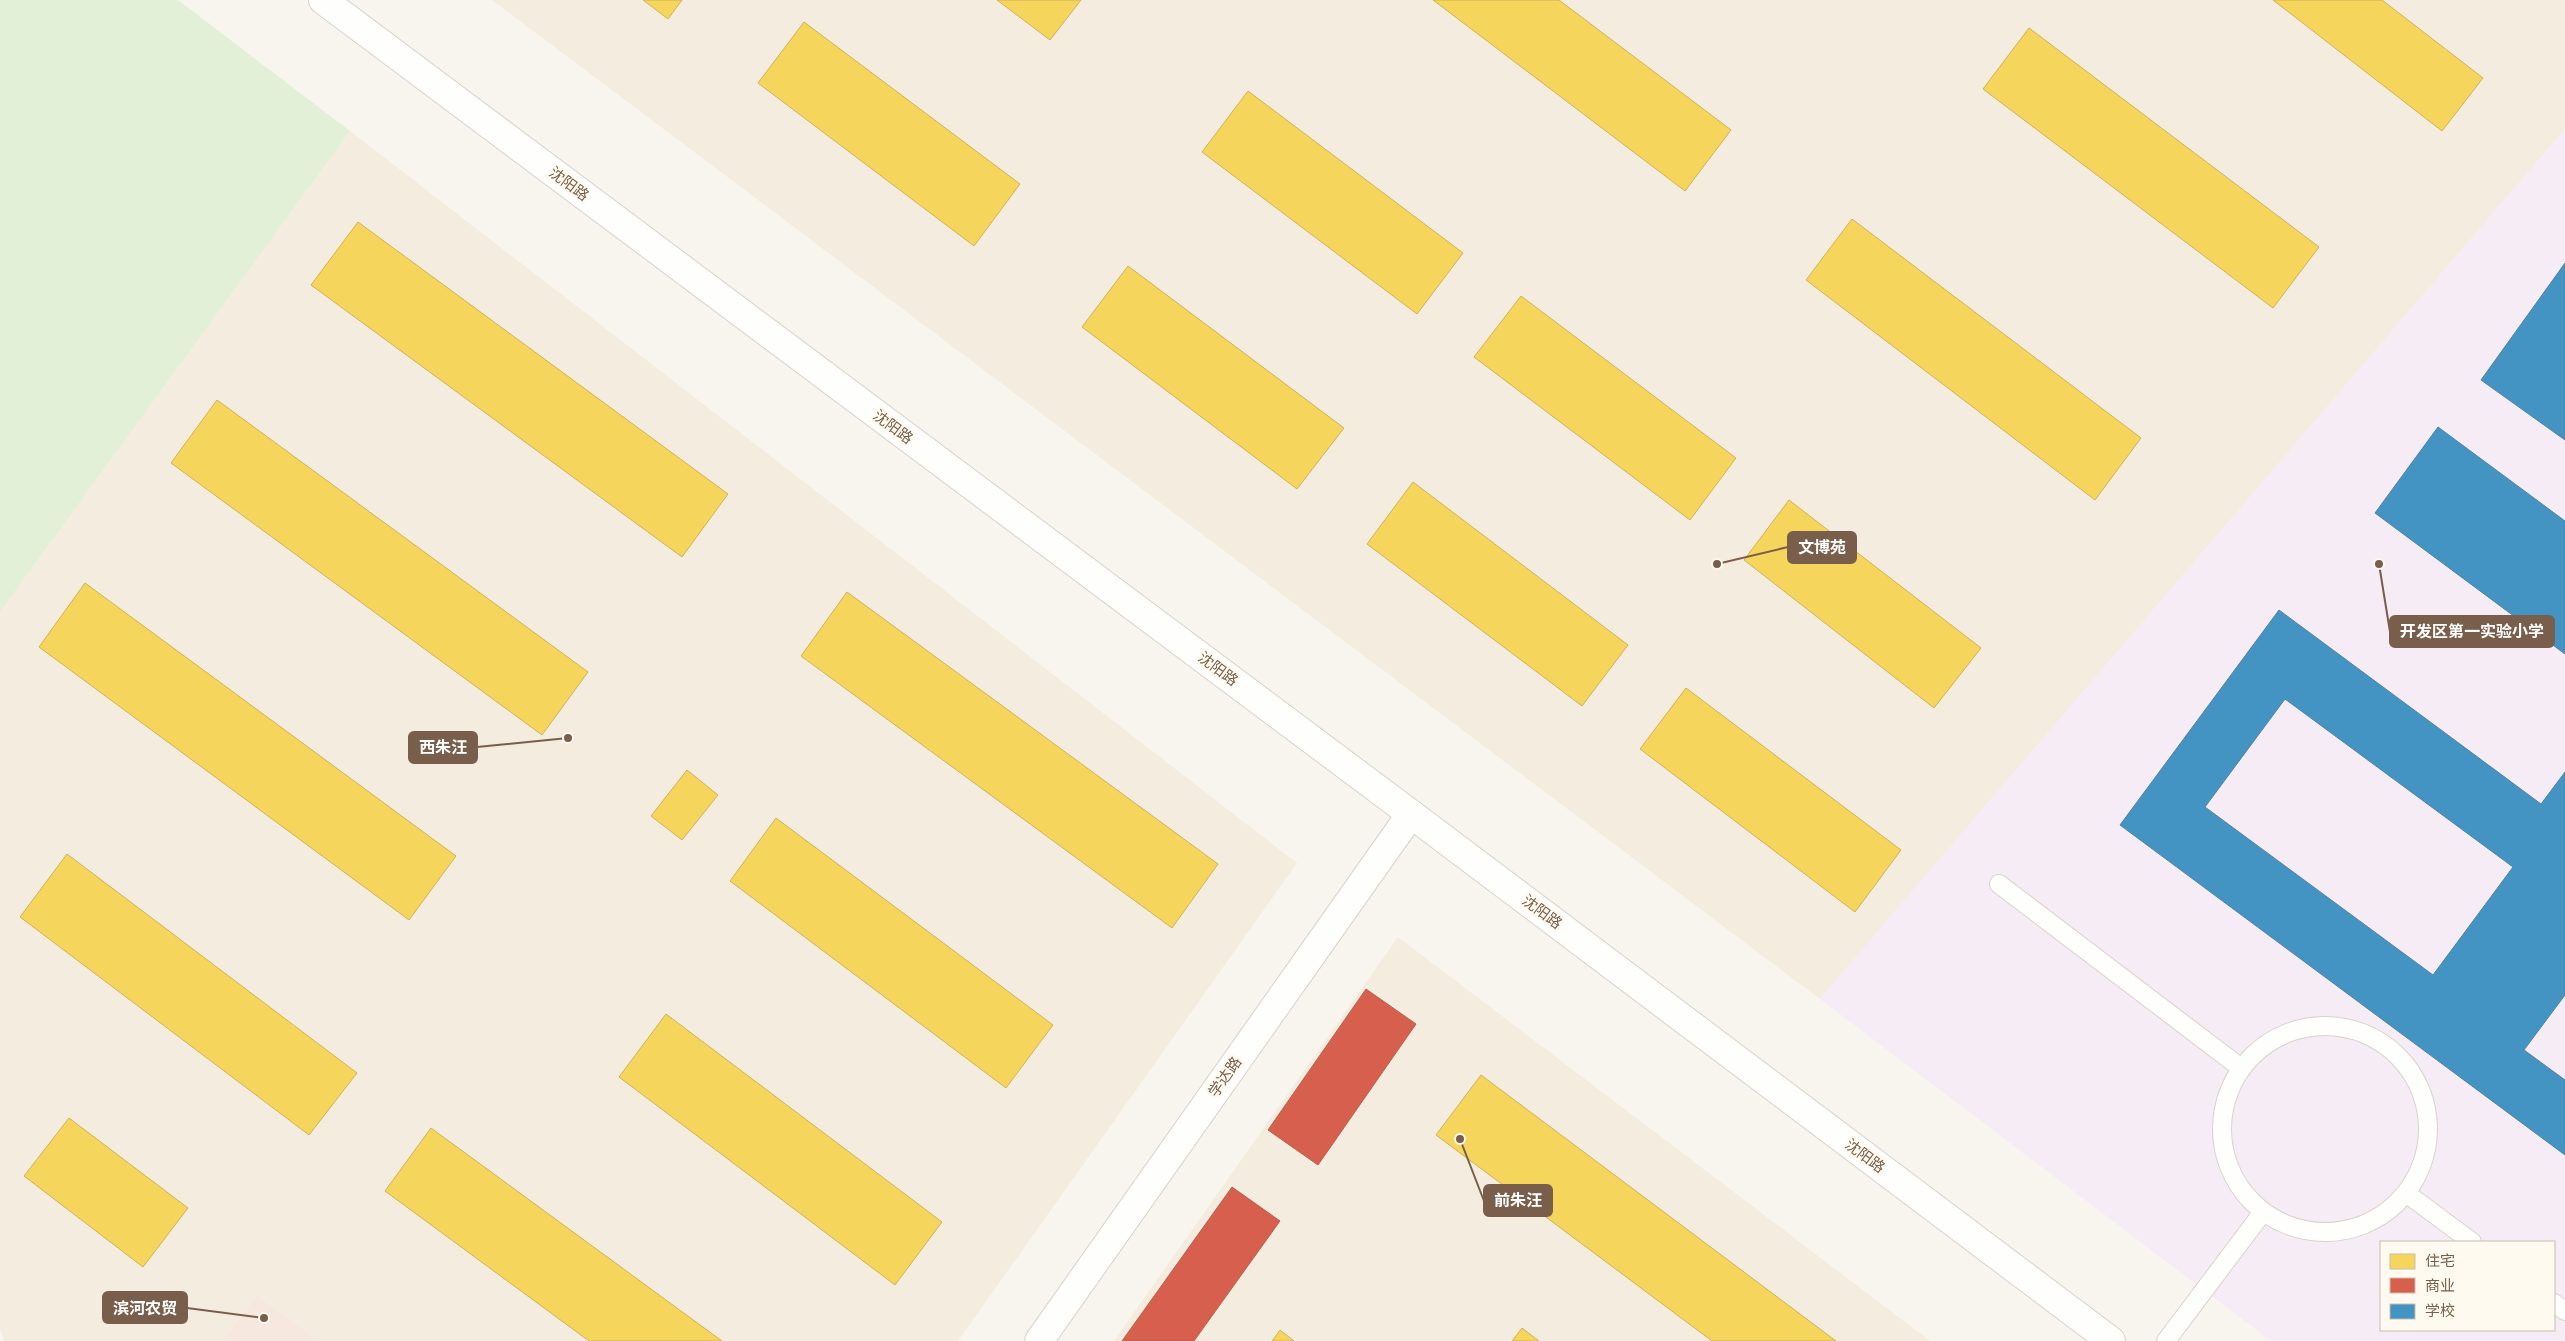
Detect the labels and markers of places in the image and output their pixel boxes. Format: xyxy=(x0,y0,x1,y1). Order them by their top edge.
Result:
callout: 文博苑 xyxy=(1788,532,1856,563)
callout: 开发区第一实验小学 xyxy=(2390,616,2554,647)
callout: 西朱汪 xyxy=(409,732,477,763)
callout: 前朱汪 xyxy=(1484,1185,1552,1216)
callout: 滨河农贸 xyxy=(103,1292,187,1323)

